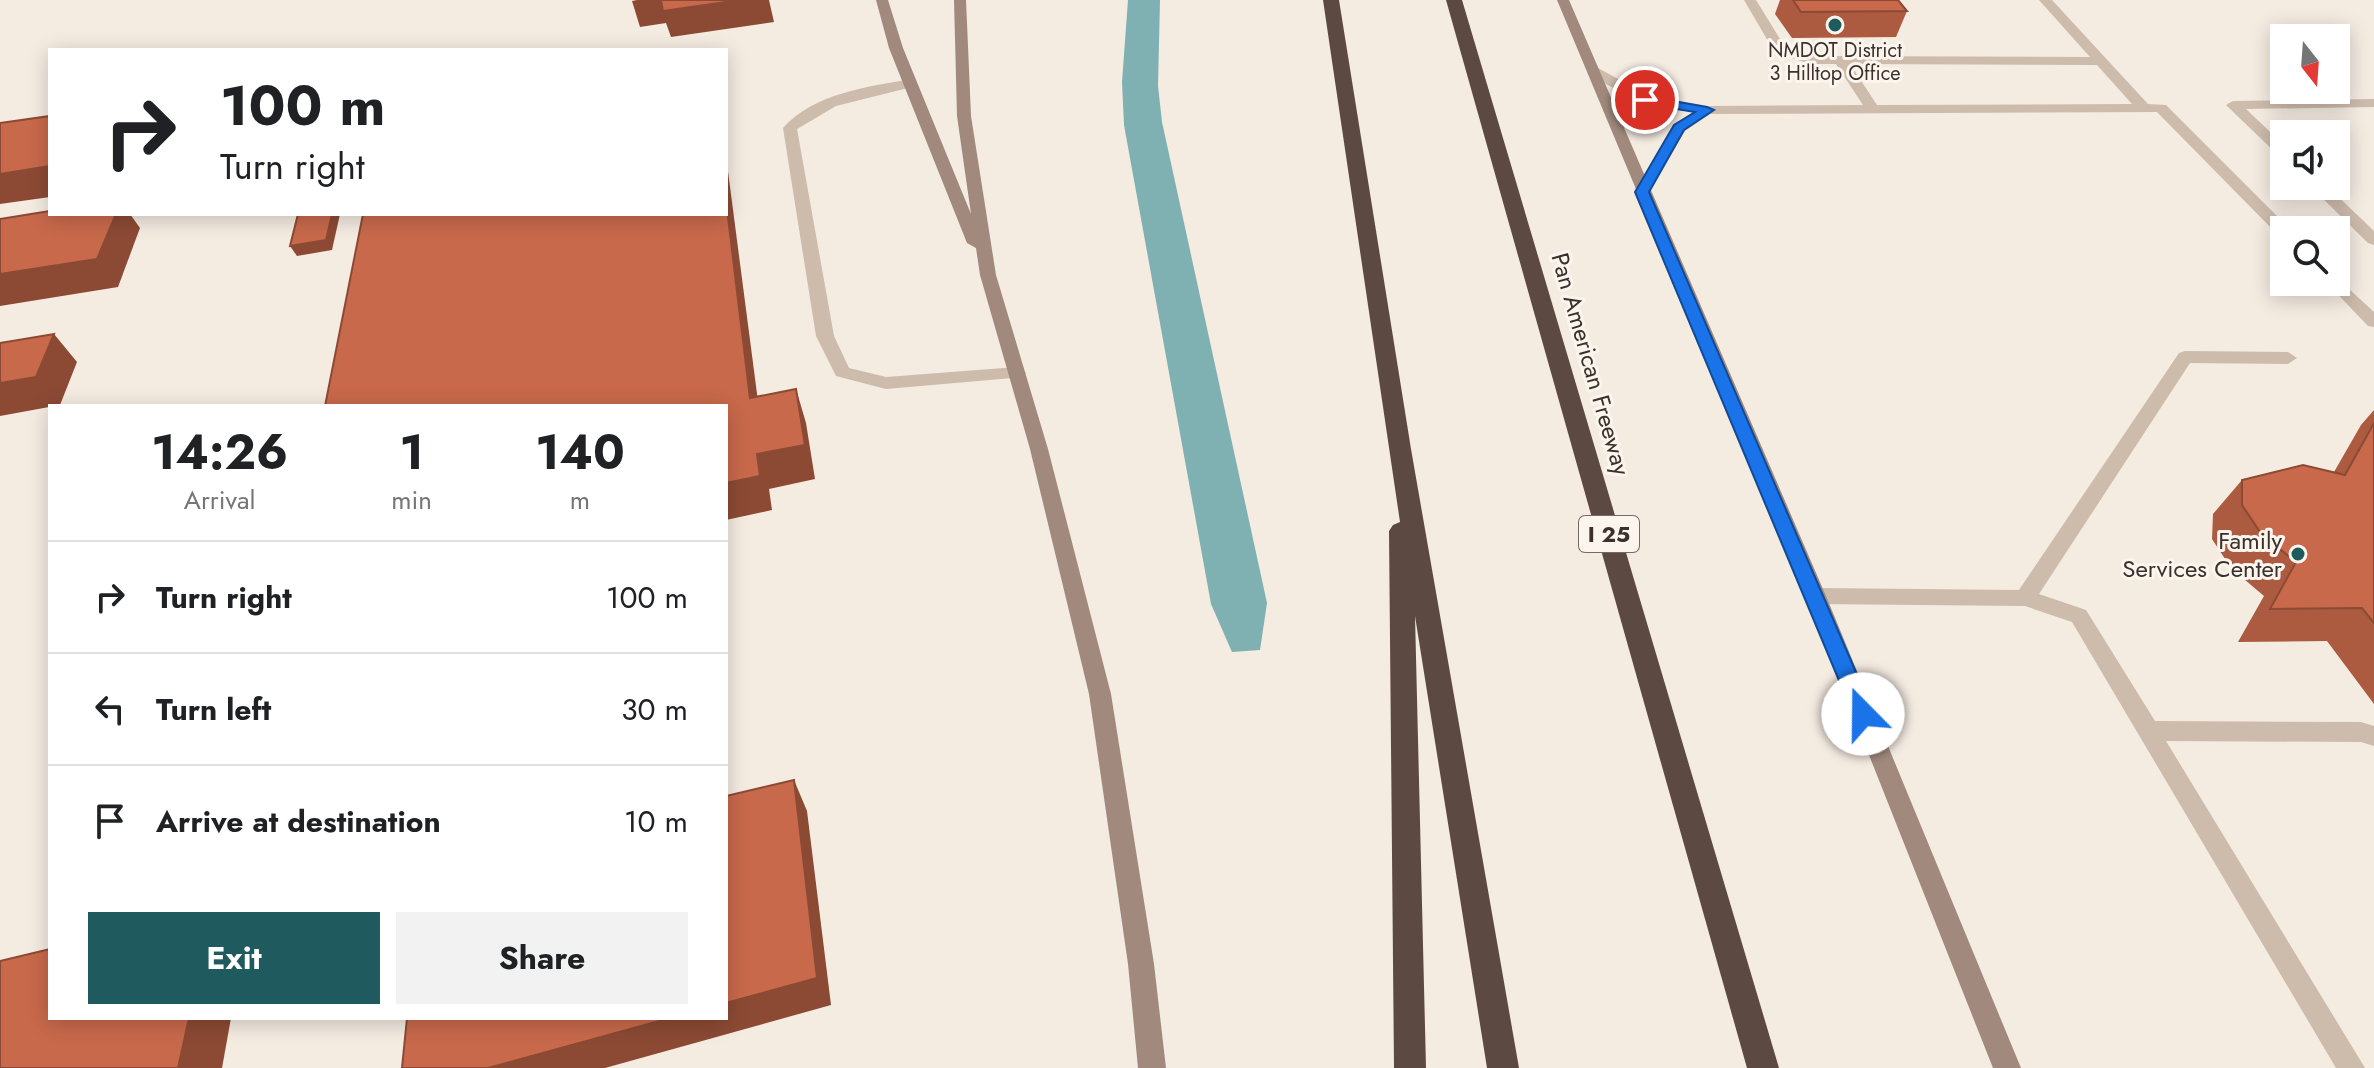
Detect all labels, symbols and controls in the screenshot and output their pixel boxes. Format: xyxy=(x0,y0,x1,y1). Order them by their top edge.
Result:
marker: NMDOT District 3 Hilltop Office xyxy=(1826,16,1844,34)
north arrow xyxy=(2270,24,2350,104)
map controls xyxy=(2270,24,2350,296)
place label: NMDOT District 3 Hilltop Office xyxy=(1768,36,1902,88)
text: 100 m xyxy=(220,65,385,146)
pin xyxy=(1611,66,1679,134)
icon: arrive xyxy=(1623,78,1667,122)
icon: right xyxy=(88,80,192,184)
button: sound xyxy=(2270,120,2350,200)
text: Turn right xyxy=(220,140,365,192)
button: search xyxy=(2270,216,2350,296)
street label: Pan American Freeway xyxy=(1542,249,1640,480)
text: 14:26 xyxy=(151,418,288,487)
text: 1 xyxy=(399,418,424,487)
text: 140 xyxy=(535,418,625,487)
text: Arrival xyxy=(184,481,255,519)
text: min xyxy=(391,481,432,519)
text: m xyxy=(570,481,590,519)
road number: I 25 xyxy=(1579,516,1639,552)
place label: Family Services Center xyxy=(2122,523,2283,586)
marker: Family Services Center xyxy=(2289,545,2307,563)
icon: right xyxy=(88,575,132,619)
text: Turn right xyxy=(156,576,292,619)
text: 100 m xyxy=(606,576,688,619)
position arrow xyxy=(1821,672,1905,756)
icon: left xyxy=(88,687,132,731)
text: Turn left xyxy=(156,688,271,731)
text: 30 m xyxy=(621,688,688,731)
icon: arrive xyxy=(88,799,132,843)
text: Arrive at destination xyxy=(156,800,441,843)
text: 10 m xyxy=(624,800,688,843)
button: Exit xyxy=(88,912,380,1004)
button: Share xyxy=(396,912,688,1004)

